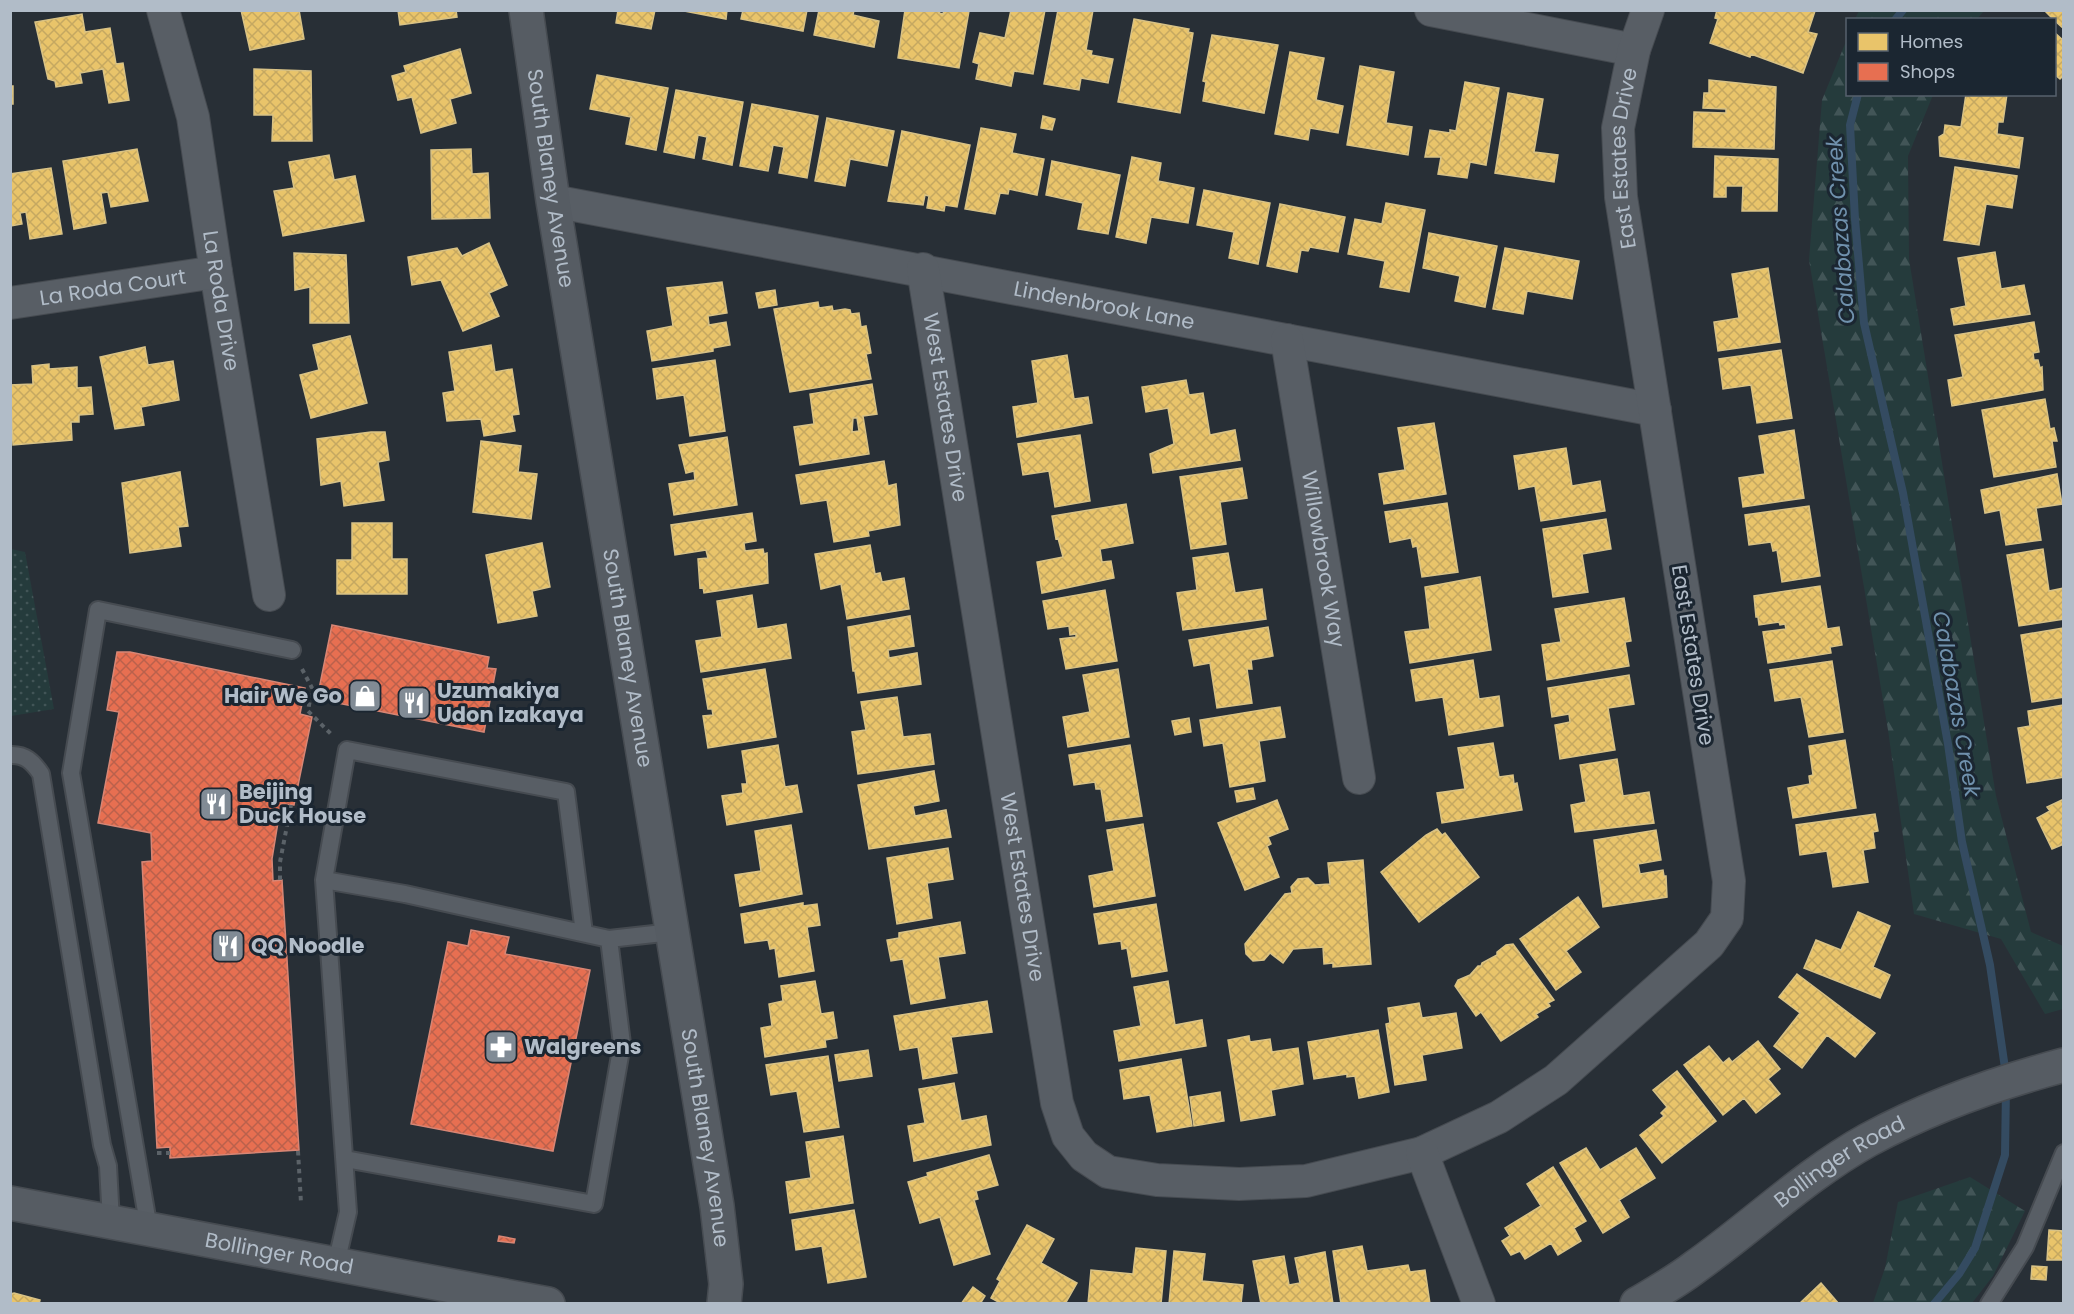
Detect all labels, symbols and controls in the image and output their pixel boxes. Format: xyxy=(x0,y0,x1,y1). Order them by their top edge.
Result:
legend xyxy=(1846,18,2056,96)
text: Homes xyxy=(1900,29,1963,54)
text: Shops xyxy=(1900,59,1955,84)
street label: East Estates Drive xyxy=(1603,65,1644,251)
street label: South Blaney Avenue xyxy=(520,67,582,290)
water label: Calabazas Creek xyxy=(1818,133,1863,325)
street label: La Roda Drive xyxy=(196,229,247,373)
street label: La Roda Court xyxy=(38,262,188,312)
street label: Lindenbrook Lane xyxy=(1011,274,1197,336)
street label: West Estates Drive xyxy=(916,310,975,504)
street label: Willowbrook Way xyxy=(1295,468,1352,650)
street label: South Blaney Avenue xyxy=(596,547,660,769)
street label: East Estates Drive xyxy=(1665,562,1722,747)
water label: Calabazas Creek xyxy=(1925,609,1988,801)
place label: Uzumakiya Udon Izakaya xyxy=(437,676,584,729)
shop icon: Hair We Go xyxy=(347,678,383,714)
place label: Hair We Go xyxy=(224,681,342,710)
restaurant icon: Uzumakiya Udon Izakaya xyxy=(396,685,432,721)
place label: Beijing Duck House xyxy=(239,777,366,830)
restaurant icon: Beijing Duck House xyxy=(198,786,234,822)
street label: West Estates Drive xyxy=(993,790,1052,984)
restaurant icon: QQ Noodle xyxy=(210,928,246,964)
place label: QQ Noodle xyxy=(251,931,365,960)
street label: South Blaney Avenue xyxy=(674,1026,737,1249)
pharmacy icon: Walgreens xyxy=(483,1029,519,1065)
place label: Walgreens xyxy=(524,1032,642,1061)
street label: Bollinger Road xyxy=(1768,1109,1909,1214)
street label: Bollinger Road xyxy=(203,1225,356,1281)

